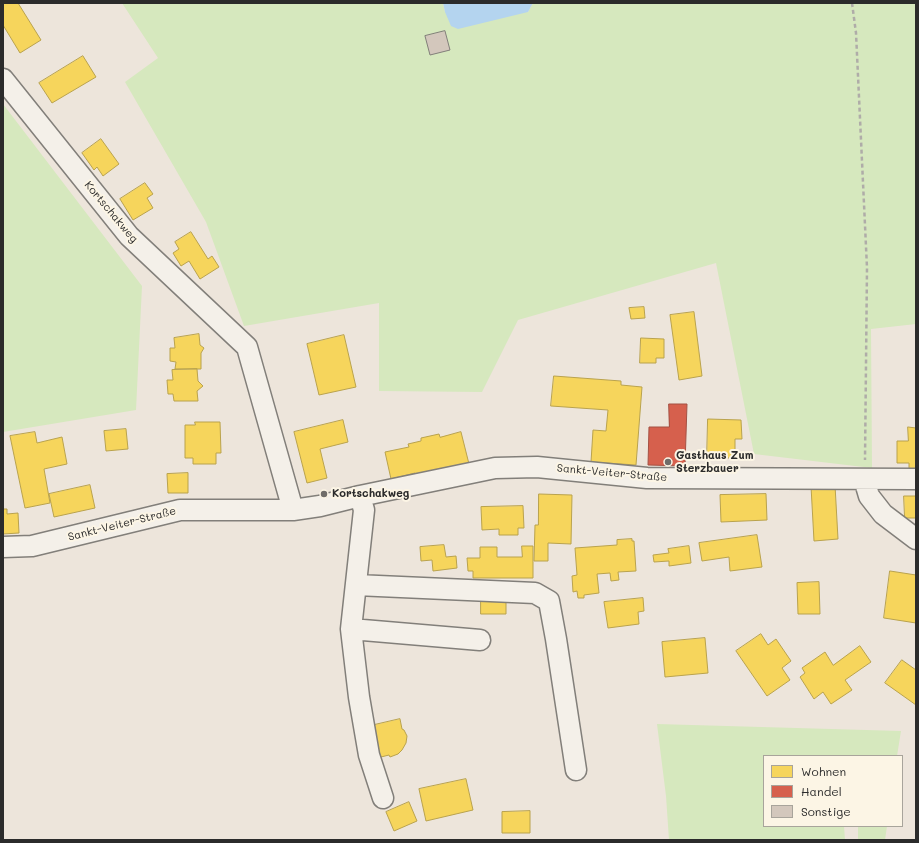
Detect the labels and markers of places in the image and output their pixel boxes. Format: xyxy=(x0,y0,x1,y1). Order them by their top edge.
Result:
place label: Gasthaus Zum Sterzbauer xyxy=(676,449,753,475)
marker: Gasthaus Zum Sterzbauer xyxy=(663,457,673,467)
place label: Kortschakweg xyxy=(332,487,409,501)
marker: Kortschakweg xyxy=(319,489,329,499)

